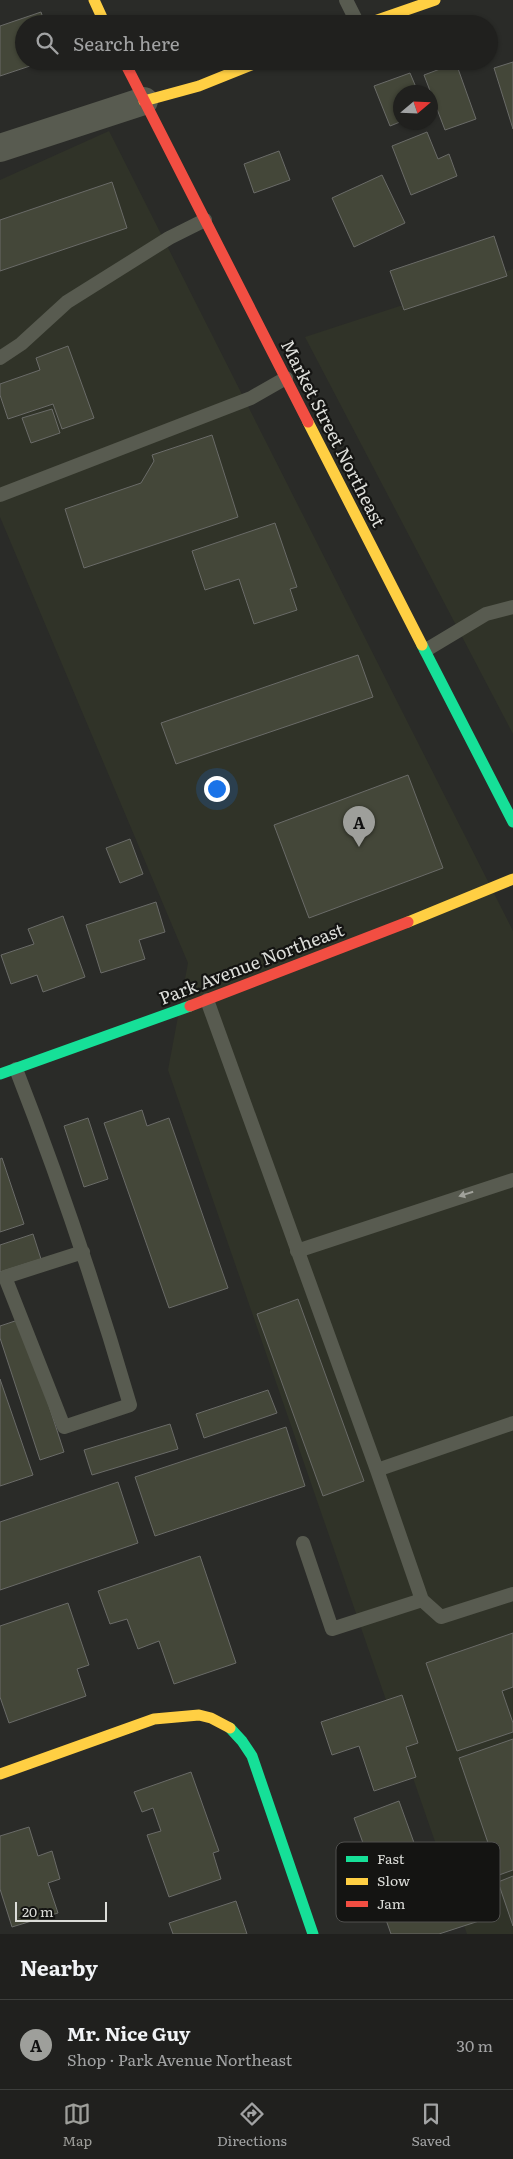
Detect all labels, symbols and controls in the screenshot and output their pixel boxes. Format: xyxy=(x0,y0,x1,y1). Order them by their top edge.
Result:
search box xyxy=(15,15,498,70)
icon: search xyxy=(33,29,61,57)
text: Search here xyxy=(73,29,180,57)
north arrow xyxy=(393,85,438,130)
street label: Market Street Northeast xyxy=(275,334,393,532)
your location xyxy=(204,776,230,802)
pin: A xyxy=(343,806,375,847)
street label: Park Avenue Northeast xyxy=(155,915,348,1011)
one-way arrow xyxy=(459,1190,474,1198)
legend xyxy=(336,1842,500,1922)
text: Fast xyxy=(377,1848,405,1868)
text: Slow xyxy=(377,1870,410,1890)
text: Jam xyxy=(377,1893,406,1913)
scale bar xyxy=(15,1899,108,1922)
text: 20 m xyxy=(22,1901,54,1921)
text: Nearby xyxy=(20,1951,98,1982)
text: Mr. Nice Guy xyxy=(67,2019,190,2047)
text: A xyxy=(30,2033,42,2057)
text: 30 m xyxy=(456,2033,493,2057)
text: Shop · Park Avenue Northeast xyxy=(67,2047,292,2071)
tab: Map xyxy=(62,2100,92,2150)
tab: Directions xyxy=(217,2100,287,2150)
tab: Saved xyxy=(412,2100,451,2150)

